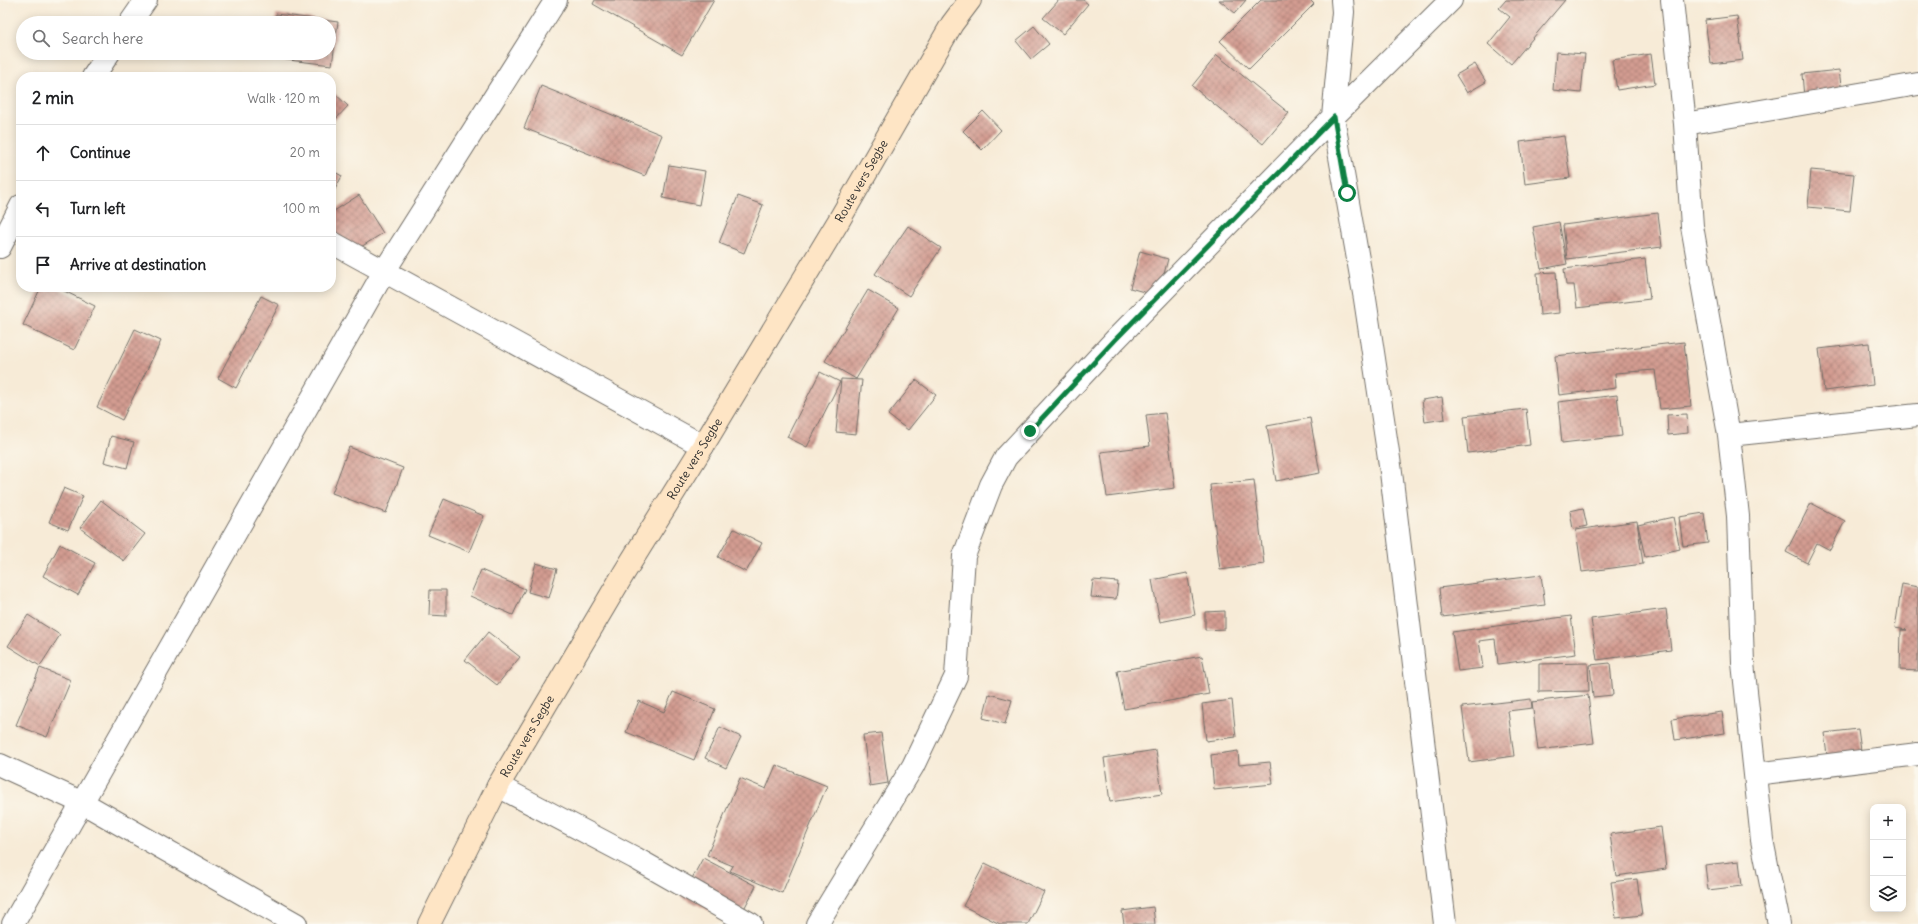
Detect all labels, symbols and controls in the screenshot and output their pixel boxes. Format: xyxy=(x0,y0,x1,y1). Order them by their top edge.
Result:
search box xyxy=(16,16,336,60)
icon: search xyxy=(30,27,52,49)
text: Search here xyxy=(62,29,143,48)
text: 2 min xyxy=(32,87,74,109)
text: Walk · 120 m xyxy=(247,90,320,107)
street label: Route vers Segbe xyxy=(831,137,891,225)
icon: ahead xyxy=(32,142,54,164)
text: Continue xyxy=(70,143,131,162)
text: 20 m xyxy=(290,144,320,161)
route start xyxy=(1338,184,1356,202)
icon: left xyxy=(32,198,54,220)
text: Turn left xyxy=(70,199,125,218)
text: 100 m xyxy=(283,200,320,217)
icon: arrive xyxy=(32,254,54,276)
text: Arrive at destination xyxy=(70,255,206,274)
street label: Route vers Segbe xyxy=(664,415,725,502)
route end xyxy=(1021,422,1039,440)
street label: Route vers Segbe xyxy=(497,692,557,780)
map controls xyxy=(1870,804,1906,912)
button: + xyxy=(1870,804,1906,840)
button: − xyxy=(1870,840,1906,876)
button: layers xyxy=(1870,876,1906,912)

